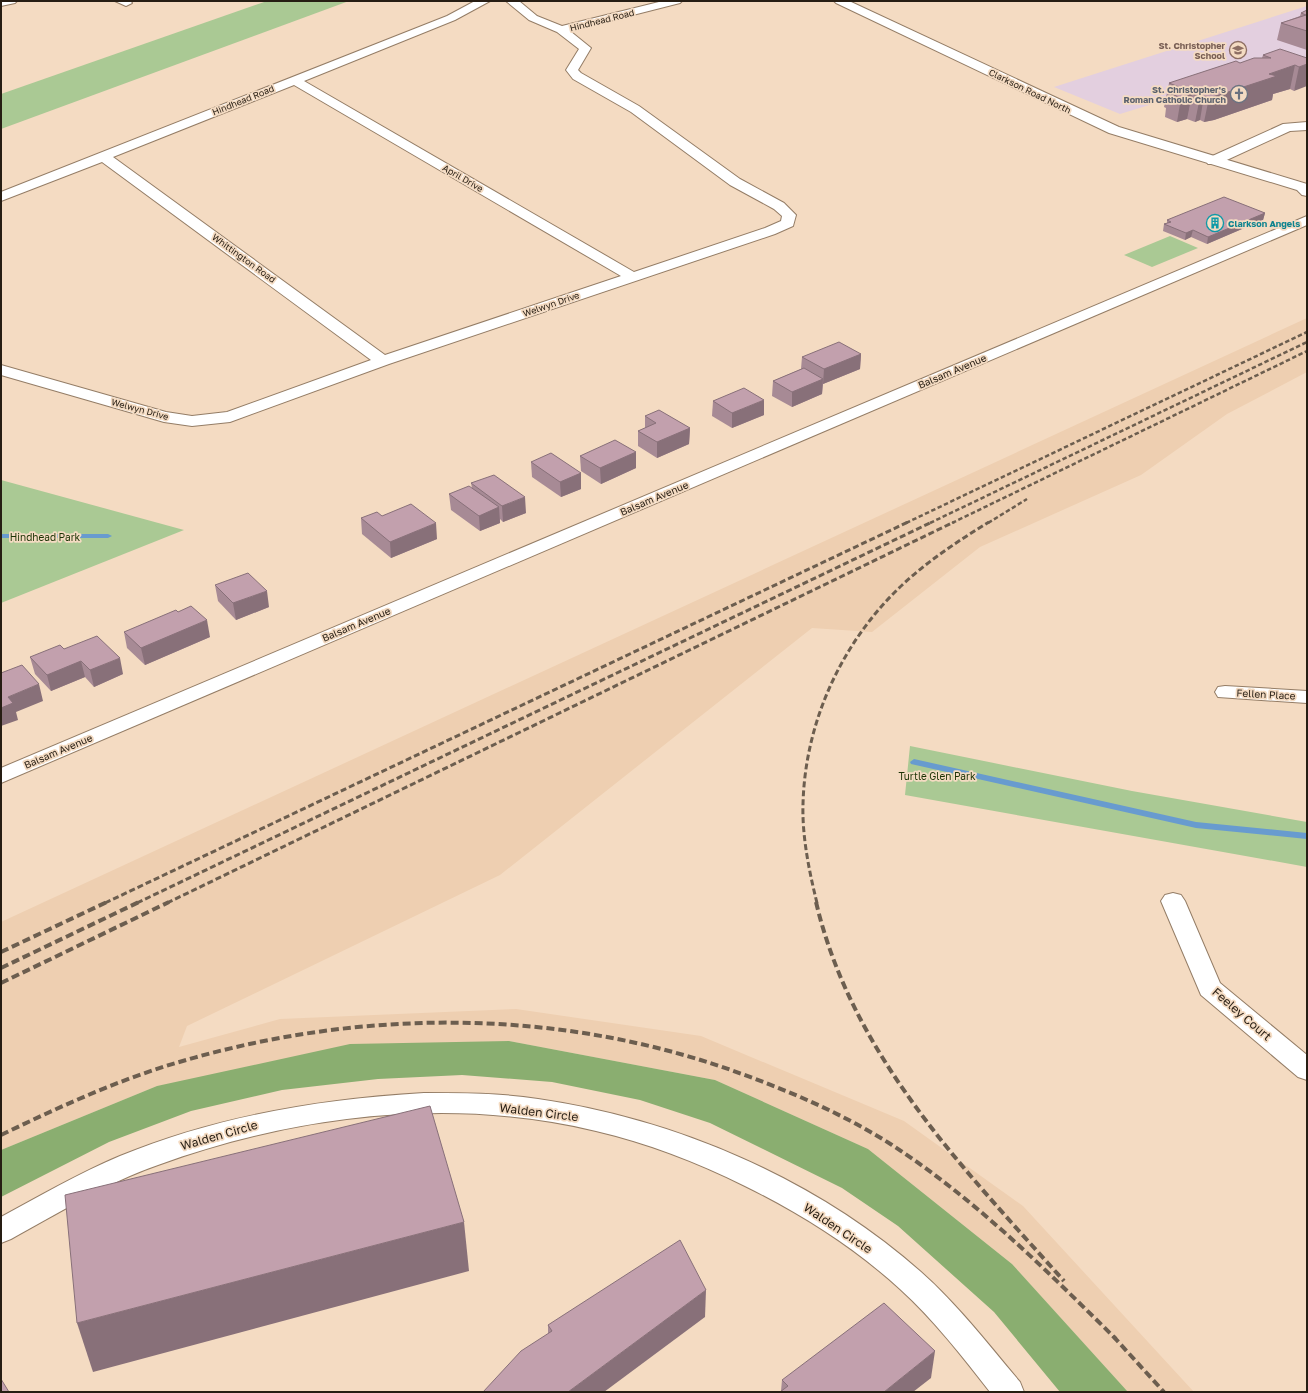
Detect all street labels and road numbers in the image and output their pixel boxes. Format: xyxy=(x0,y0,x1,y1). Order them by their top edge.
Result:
street label: Hindhead Road xyxy=(569,7,635,33)
street label: Clarkson Road North xyxy=(987,66,1073,116)
street label: Hindhead Road xyxy=(210,83,276,117)
street label: April Drive xyxy=(441,162,485,194)
street label: Whittington Road xyxy=(210,231,278,285)
street label: Welwyn Drive xyxy=(521,289,581,319)
street label: Balsam Avenue xyxy=(916,351,988,391)
street label: Welwyn Drive xyxy=(110,396,170,422)
street label: Balsam Avenue xyxy=(618,478,690,518)
street label: Balsam Avenue xyxy=(320,604,392,644)
street label: Fellen Place xyxy=(1236,686,1296,702)
street label: Balsam Avenue xyxy=(22,731,94,771)
street label: Feeley Court xyxy=(1209,984,1275,1044)
street label: Walden Circle xyxy=(499,1100,579,1124)
street label: Walden Circle xyxy=(179,1117,259,1153)
street label: Walden Circle xyxy=(801,1200,875,1256)

